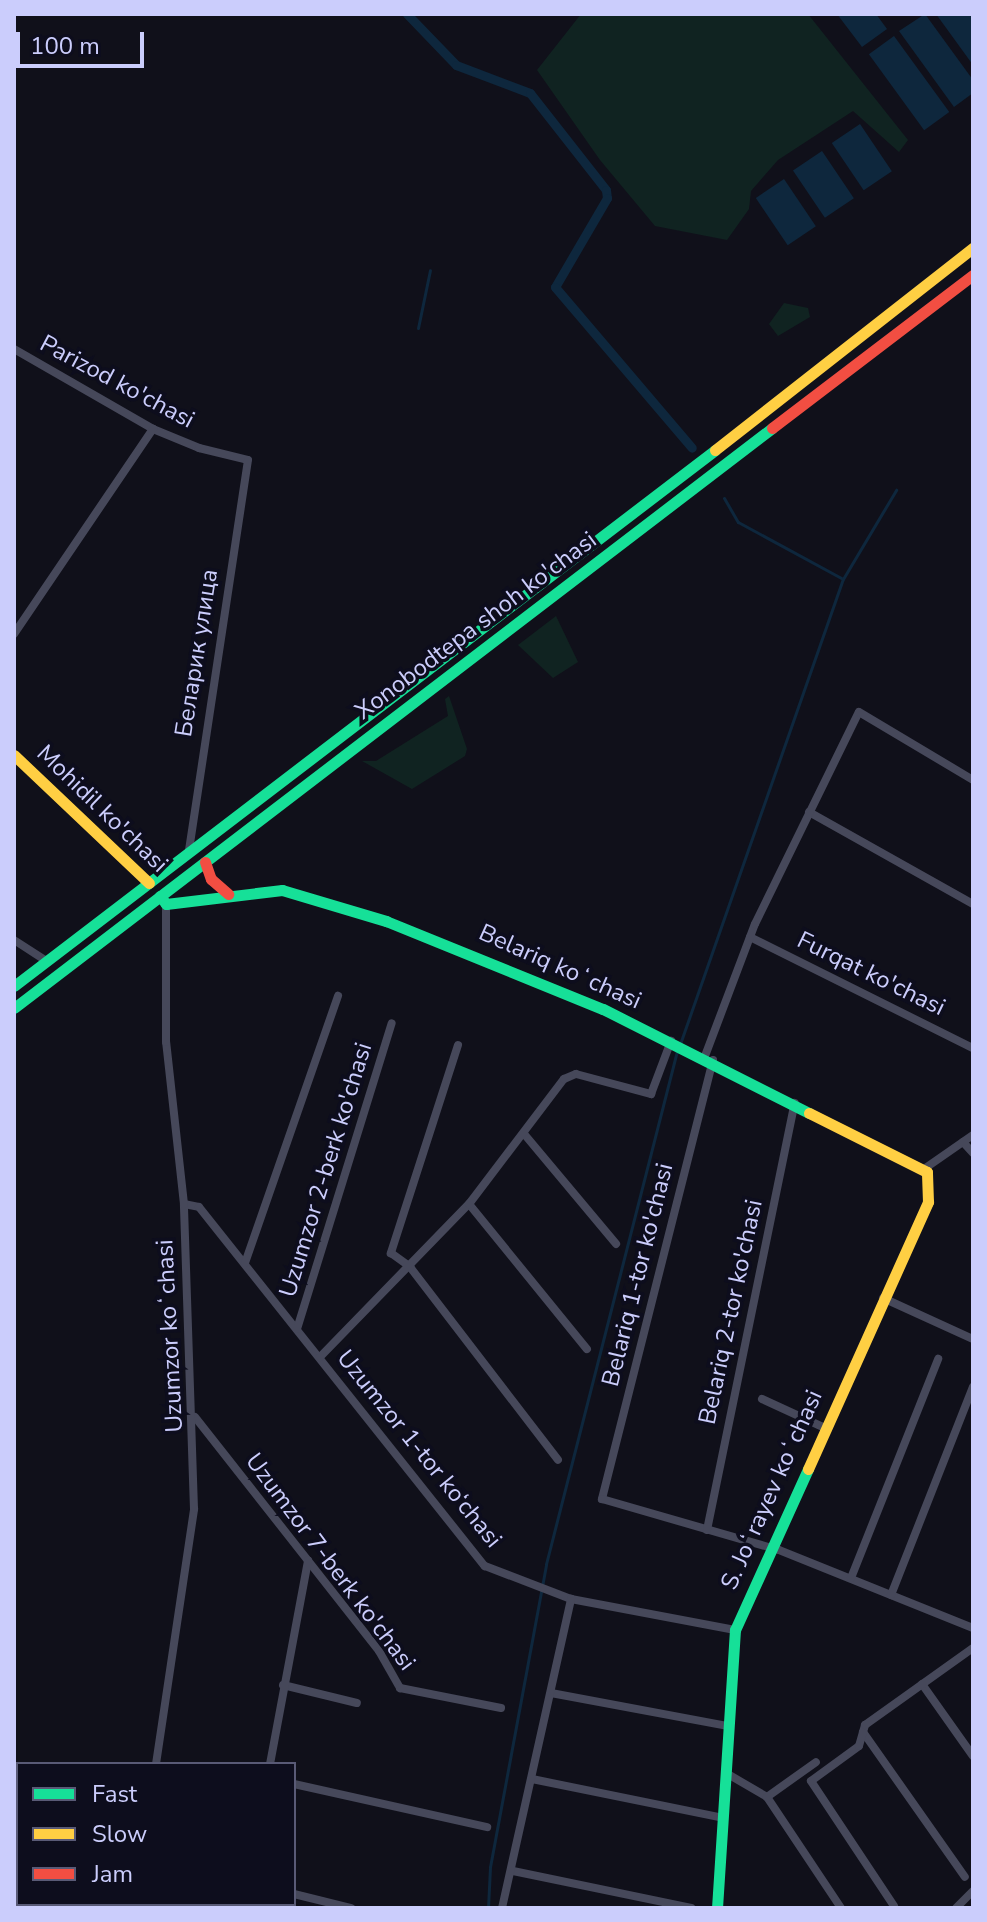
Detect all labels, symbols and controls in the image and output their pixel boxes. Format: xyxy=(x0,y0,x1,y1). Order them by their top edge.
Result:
scale bar xyxy=(20,16,148,66)
text: 100 m xyxy=(30,30,100,62)
street label: Parizod ko'chasi xyxy=(35,329,199,435)
street label: Xonobodtepa shoh ko'chasi xyxy=(350,526,602,726)
street label: Беларик улица xyxy=(170,567,224,739)
street label: Mohidil ko'chasi xyxy=(31,739,173,879)
street label: Belariq koʻchasi xyxy=(474,918,646,1016)
street label: Furqat ko'chasi xyxy=(792,926,950,1022)
street label: Uzumzor 2-berk ko'chasi xyxy=(274,1039,378,1301)
street label: Belariq 1-tor ko'chasi xyxy=(596,1160,680,1390)
street label: Belariq 2-tor ko'chasi xyxy=(693,1197,769,1427)
street label: Uzumzor koʻchasi xyxy=(151,1239,189,1433)
street label: Uzumzor 1-tor ko‘chasi xyxy=(330,1344,508,1554)
street label: S. Joʻrayev koʻchasi xyxy=(715,1386,829,1594)
street label: Uzumzor 7-berk ko'chasi xyxy=(239,1448,421,1676)
legend xyxy=(16,1762,296,1906)
text: Fast xyxy=(92,1778,137,1810)
text: Slow xyxy=(92,1818,147,1850)
text: Jam xyxy=(92,1858,133,1890)

